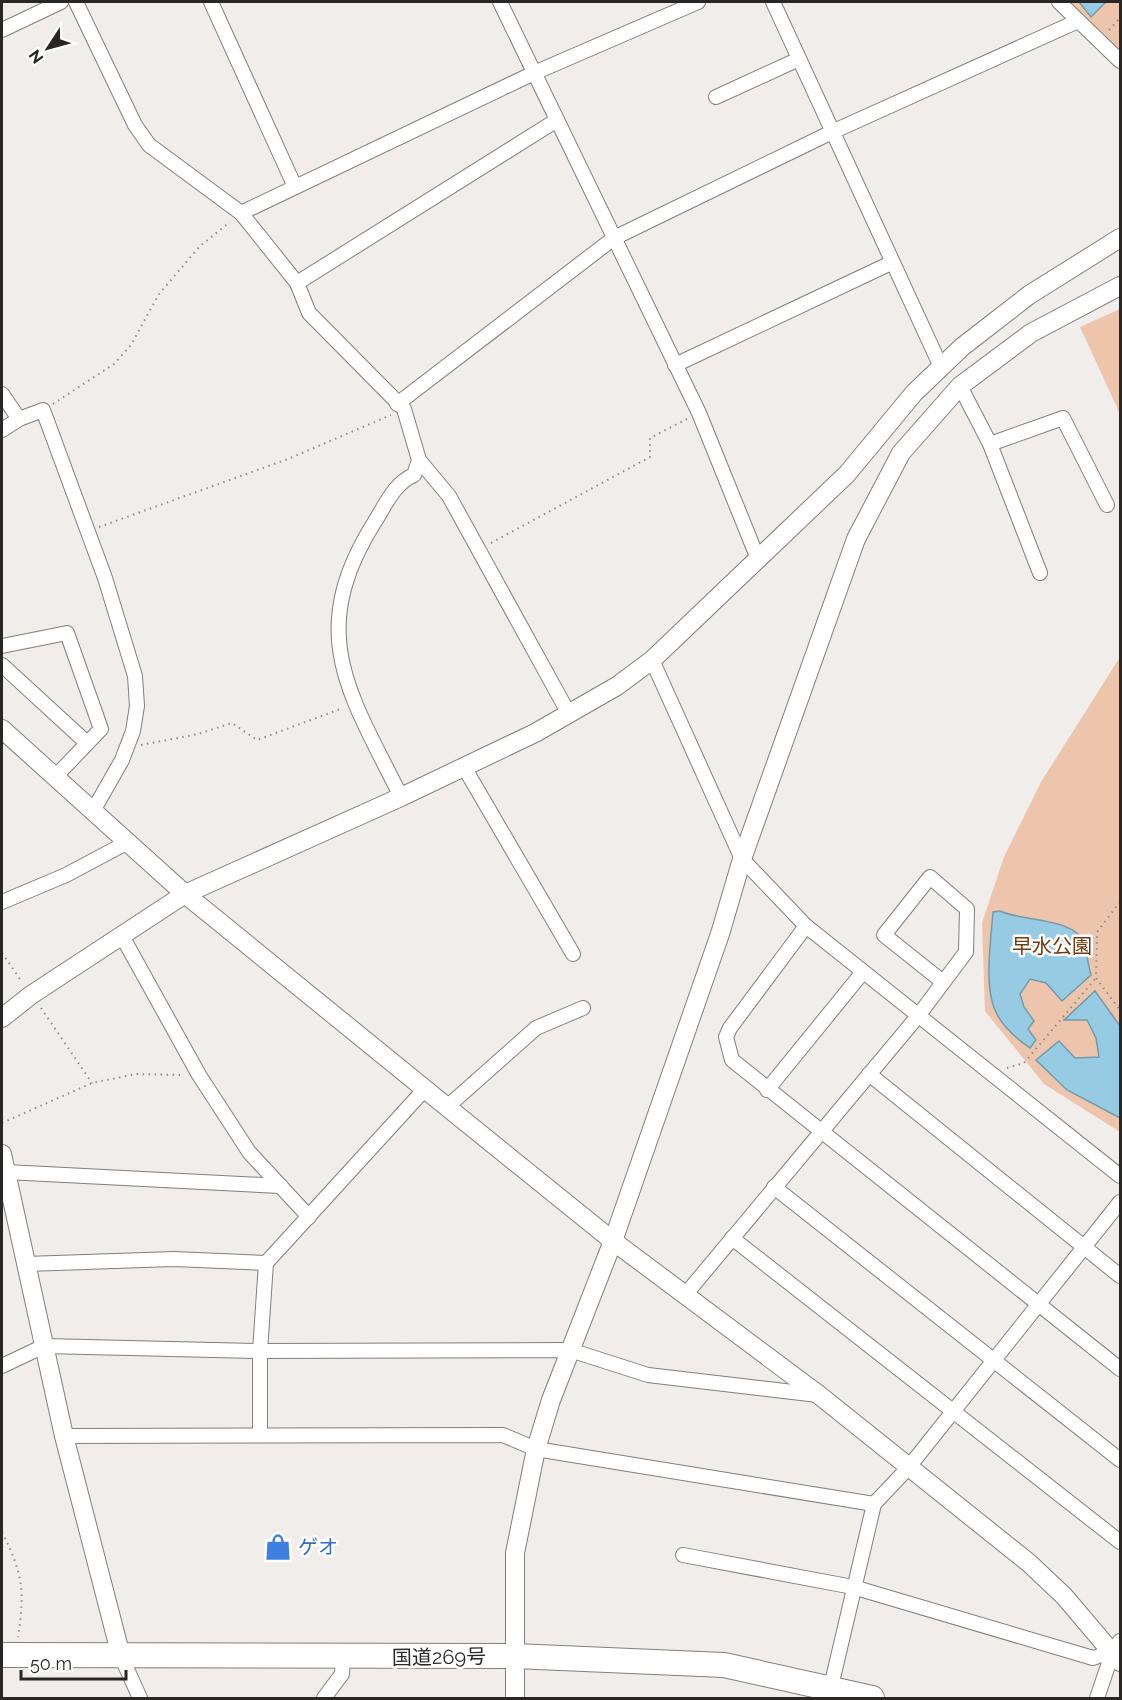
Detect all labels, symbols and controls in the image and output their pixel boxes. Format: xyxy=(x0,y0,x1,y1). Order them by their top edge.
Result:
north arrow xyxy=(18,18,78,78)
text: N xyxy=(25,46,48,67)
park label: 早水公園 xyxy=(1012,934,1092,958)
shop icon: ゲオ xyxy=(263,1532,293,1562)
place label: ゲオ xyxy=(298,1535,338,1559)
scale bar xyxy=(21,1643,126,1681)
street label: 国道269号 xyxy=(392,1644,486,1670)
text: 50 m xyxy=(30,1653,72,1674)

